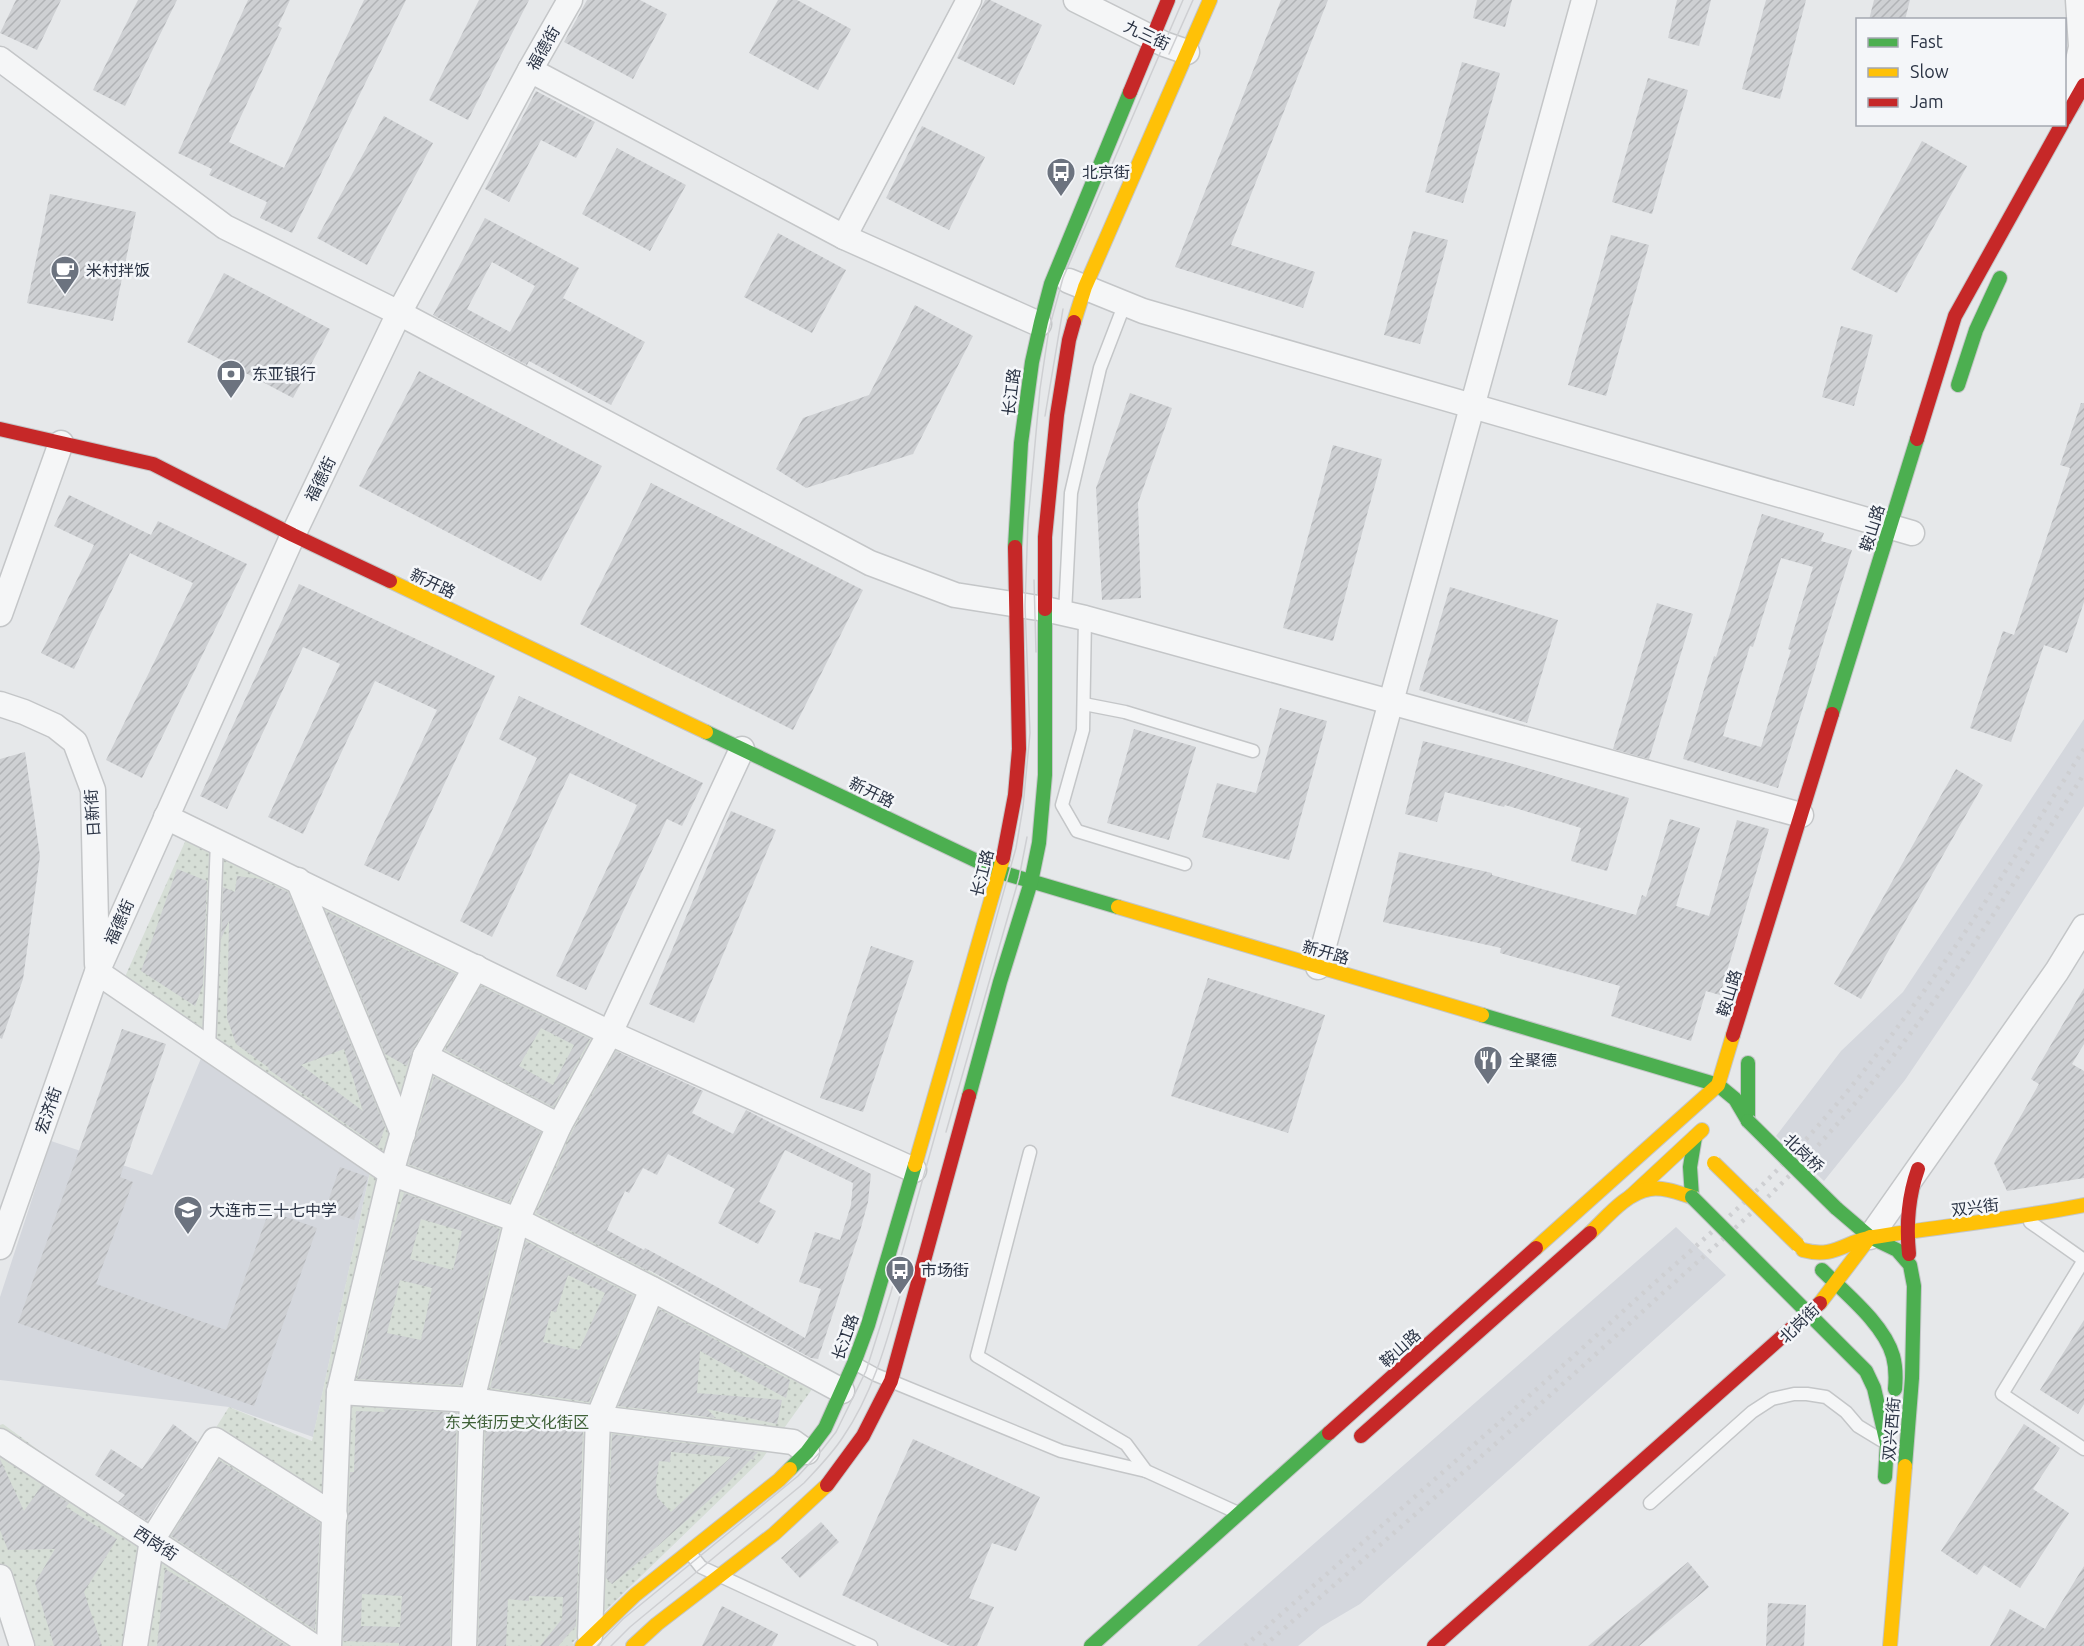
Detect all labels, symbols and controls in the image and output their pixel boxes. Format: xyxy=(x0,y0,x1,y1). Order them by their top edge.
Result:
street label: 九三街 xyxy=(1121,17,1173,53)
legend xyxy=(1856,18,2066,126)
street label: 福德街 xyxy=(523,23,563,73)
text: Fast xyxy=(1910,31,1943,51)
text: Slow xyxy=(1910,61,1949,81)
text: Jam xyxy=(1910,91,1944,111)
bus stop icon: 北京街 xyxy=(1045,156,1077,198)
place label: 北京街 xyxy=(1082,163,1130,181)
cafe icon: 米村拌饭 xyxy=(49,254,81,296)
place label: 米村拌饭 xyxy=(86,261,150,279)
bank icon: 东亚银行 xyxy=(215,358,247,400)
place label: 东亚银行 xyxy=(252,365,316,383)
street label: 长江路 xyxy=(999,367,1023,417)
street label: 福德街 xyxy=(301,453,339,505)
street label: 鞍山路 xyxy=(1856,502,1888,554)
street label: 新开路 xyxy=(407,565,459,601)
street label: 新开路 xyxy=(846,773,898,811)
street label: 日新街 xyxy=(81,788,103,838)
street label: 长江路 xyxy=(967,848,997,898)
street label: 福德街 xyxy=(101,896,137,948)
street label: 新开路 xyxy=(1300,937,1352,967)
street label: 鞍山路 xyxy=(1713,967,1745,1019)
restaurant icon: 全聚德 xyxy=(1472,1044,1504,1086)
place label: 全聚德 xyxy=(1509,1051,1557,1069)
street label: 宏济街 xyxy=(32,1084,64,1136)
street label: 北岗桥 xyxy=(1780,1130,1828,1176)
school or university icon: 大连市三十七中学 xyxy=(172,1194,204,1236)
street label: 双兴街 xyxy=(1950,1195,2000,1219)
place label: 大连市三十七中学 xyxy=(209,1201,337,1219)
bus stop icon: 市场街 xyxy=(884,1254,916,1296)
place label: 市场街 xyxy=(921,1261,969,1279)
street label: 北岗街 xyxy=(1775,1300,1823,1346)
street label: 长江路 xyxy=(828,1311,862,1363)
street label: 鞍山路 xyxy=(1376,1325,1424,1371)
street label: 双兴西街 xyxy=(1879,1396,1903,1462)
park label: 东关街历史文化街区 xyxy=(445,1413,589,1431)
street label: 西岗街 xyxy=(131,1522,181,1564)

